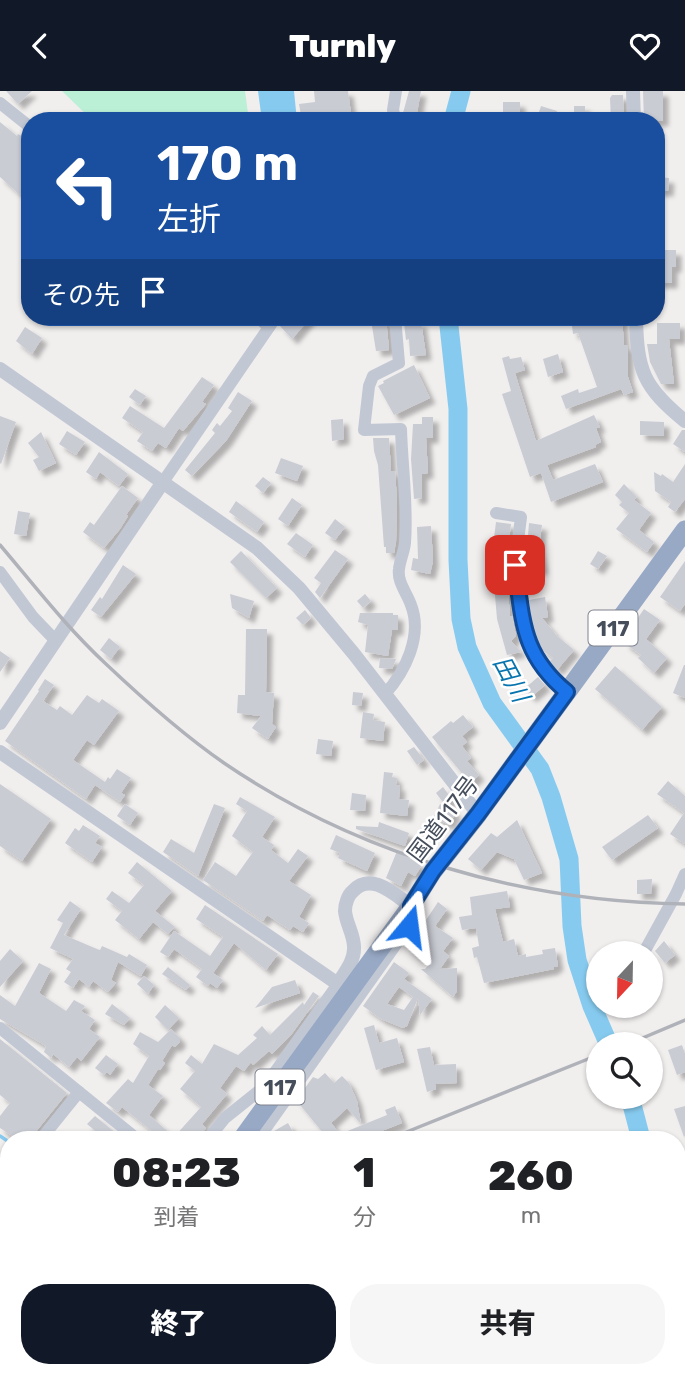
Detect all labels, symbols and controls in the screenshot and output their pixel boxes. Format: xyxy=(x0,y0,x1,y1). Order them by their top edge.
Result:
icon: back xyxy=(21,27,59,65)
text: Turnly xyxy=(289,27,396,65)
icon: heart xyxy=(626,27,664,65)
text: 170 m xyxy=(157,134,298,192)
icon: left xyxy=(42,140,133,231)
text: 左折 xyxy=(157,200,221,238)
icon: arrive xyxy=(134,273,172,311)
text: その先 xyxy=(42,280,120,311)
pin xyxy=(485,535,545,595)
icon: arrive xyxy=(496,546,534,584)
road number: 117 xyxy=(588,611,638,645)
water label: 田川 xyxy=(487,651,536,709)
street label: 国道117号 xyxy=(402,770,484,868)
position arrow xyxy=(372,889,446,963)
north arrow xyxy=(586,941,663,1019)
map controls xyxy=(586,941,663,1109)
button: search xyxy=(586,1032,663,1109)
road number: 117 xyxy=(256,1069,304,1105)
text: 08:23 xyxy=(112,1148,241,1198)
text: 1 xyxy=(353,1148,375,1198)
text: 260 xyxy=(488,1151,574,1201)
text: m xyxy=(521,1201,541,1229)
text: 到着 xyxy=(153,1203,199,1231)
text: 分 xyxy=(353,1203,376,1231)
button: 終了 xyxy=(21,1284,336,1364)
button: 共有 xyxy=(350,1284,665,1364)

